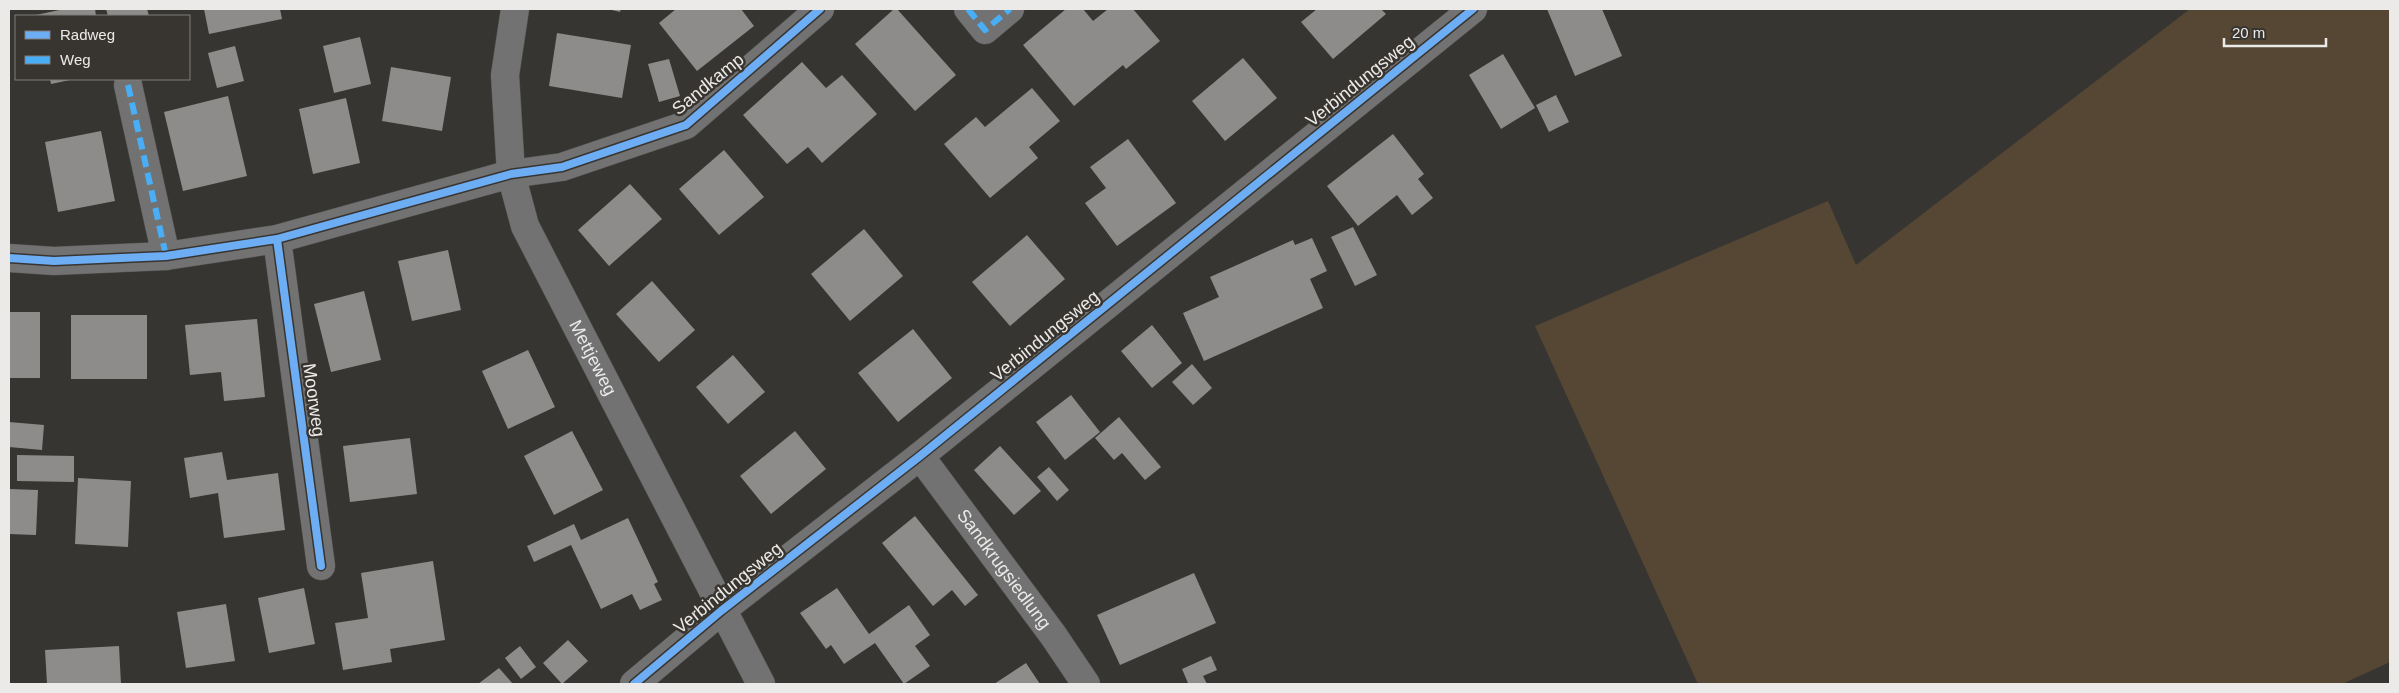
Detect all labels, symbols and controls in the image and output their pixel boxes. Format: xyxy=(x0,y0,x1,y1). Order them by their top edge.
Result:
legend xyxy=(15,15,190,80)
scale bar xyxy=(2224,15,2326,47)
text: 20 m xyxy=(2232,24,2265,41)
text: Radweg xyxy=(60,26,115,43)
street label: Verbindungsweg xyxy=(1302,31,1418,131)
street label: Sandkamp xyxy=(668,49,748,119)
text: Weg xyxy=(60,51,91,68)
street label: Verbindungsweg xyxy=(987,286,1103,386)
street label: Mettjeweg xyxy=(565,317,621,399)
street label: Moorweg xyxy=(299,362,329,438)
street label: Sandkrugsiedlung xyxy=(953,505,1055,633)
street label: Verbindungsweg xyxy=(670,538,786,638)

